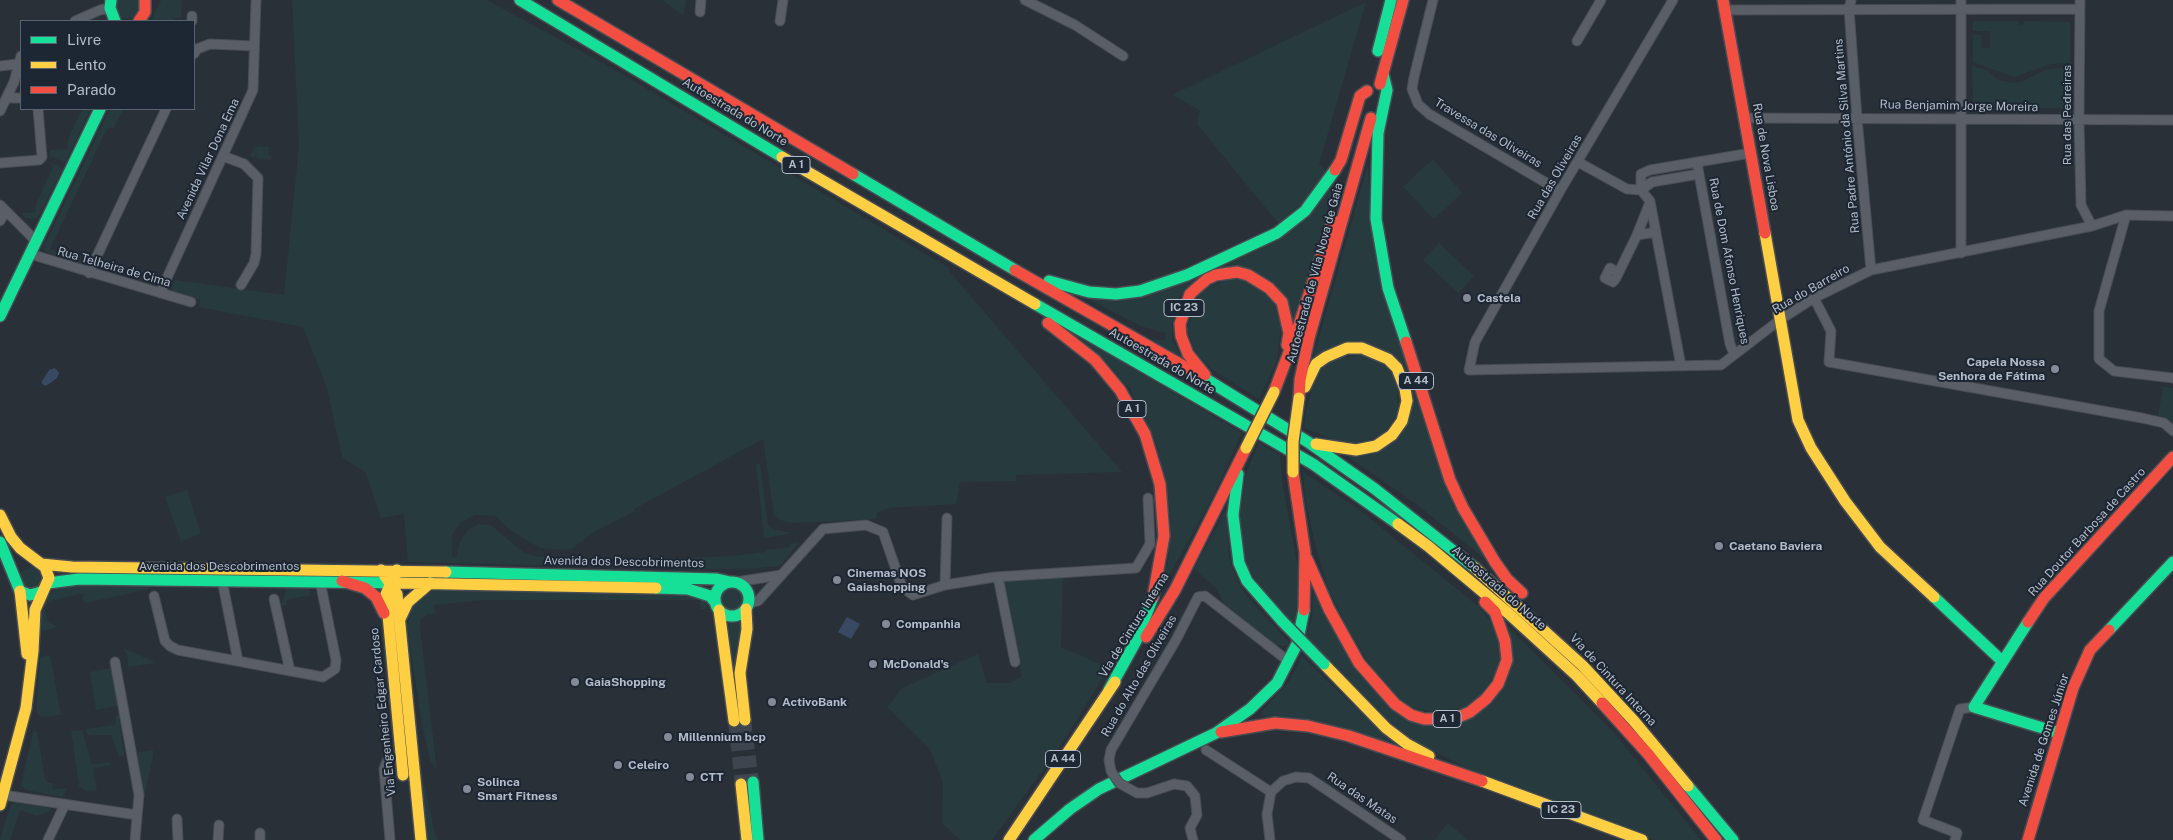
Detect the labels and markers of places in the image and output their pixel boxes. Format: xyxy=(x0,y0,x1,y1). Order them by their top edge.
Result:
place label: Castela xyxy=(1477,291,1521,305)
marker: Castela xyxy=(1461,292,1473,304)
place label: Capela Nossa Senhora de Fátima xyxy=(1938,355,2045,383)
marker: Capela Nossa Senhora de Fátima xyxy=(2049,363,2061,375)
place label: Caetano Baviera xyxy=(1729,539,1822,553)
marker: Caetano Baviera xyxy=(1713,540,1725,552)
place label: Cinemas NOS Gaiashopping xyxy=(847,566,926,594)
marker: Cinemas NOS Gaiashopping xyxy=(831,574,843,586)
place label: Companhia xyxy=(896,617,961,631)
marker: Companhia xyxy=(880,618,892,630)
place label: McDonald's xyxy=(883,657,949,671)
marker: McDonald's xyxy=(867,658,879,670)
place label: GaiaShopping xyxy=(585,675,666,689)
marker: GaiaShopping xyxy=(569,676,581,688)
place label: ActivoBank xyxy=(782,695,847,709)
marker: ActivoBank xyxy=(766,696,778,708)
place label: Millennium bcp xyxy=(678,730,766,744)
marker: Millennium bcp xyxy=(662,731,674,743)
place label: Celeiro xyxy=(628,758,669,772)
marker: Celeiro xyxy=(612,759,624,771)
place label: CTT xyxy=(700,770,724,784)
marker: CTT xyxy=(684,771,696,783)
place label: Solinca Smart Fitness xyxy=(477,775,558,803)
marker: Solinca Smart Fitness xyxy=(461,783,473,795)

